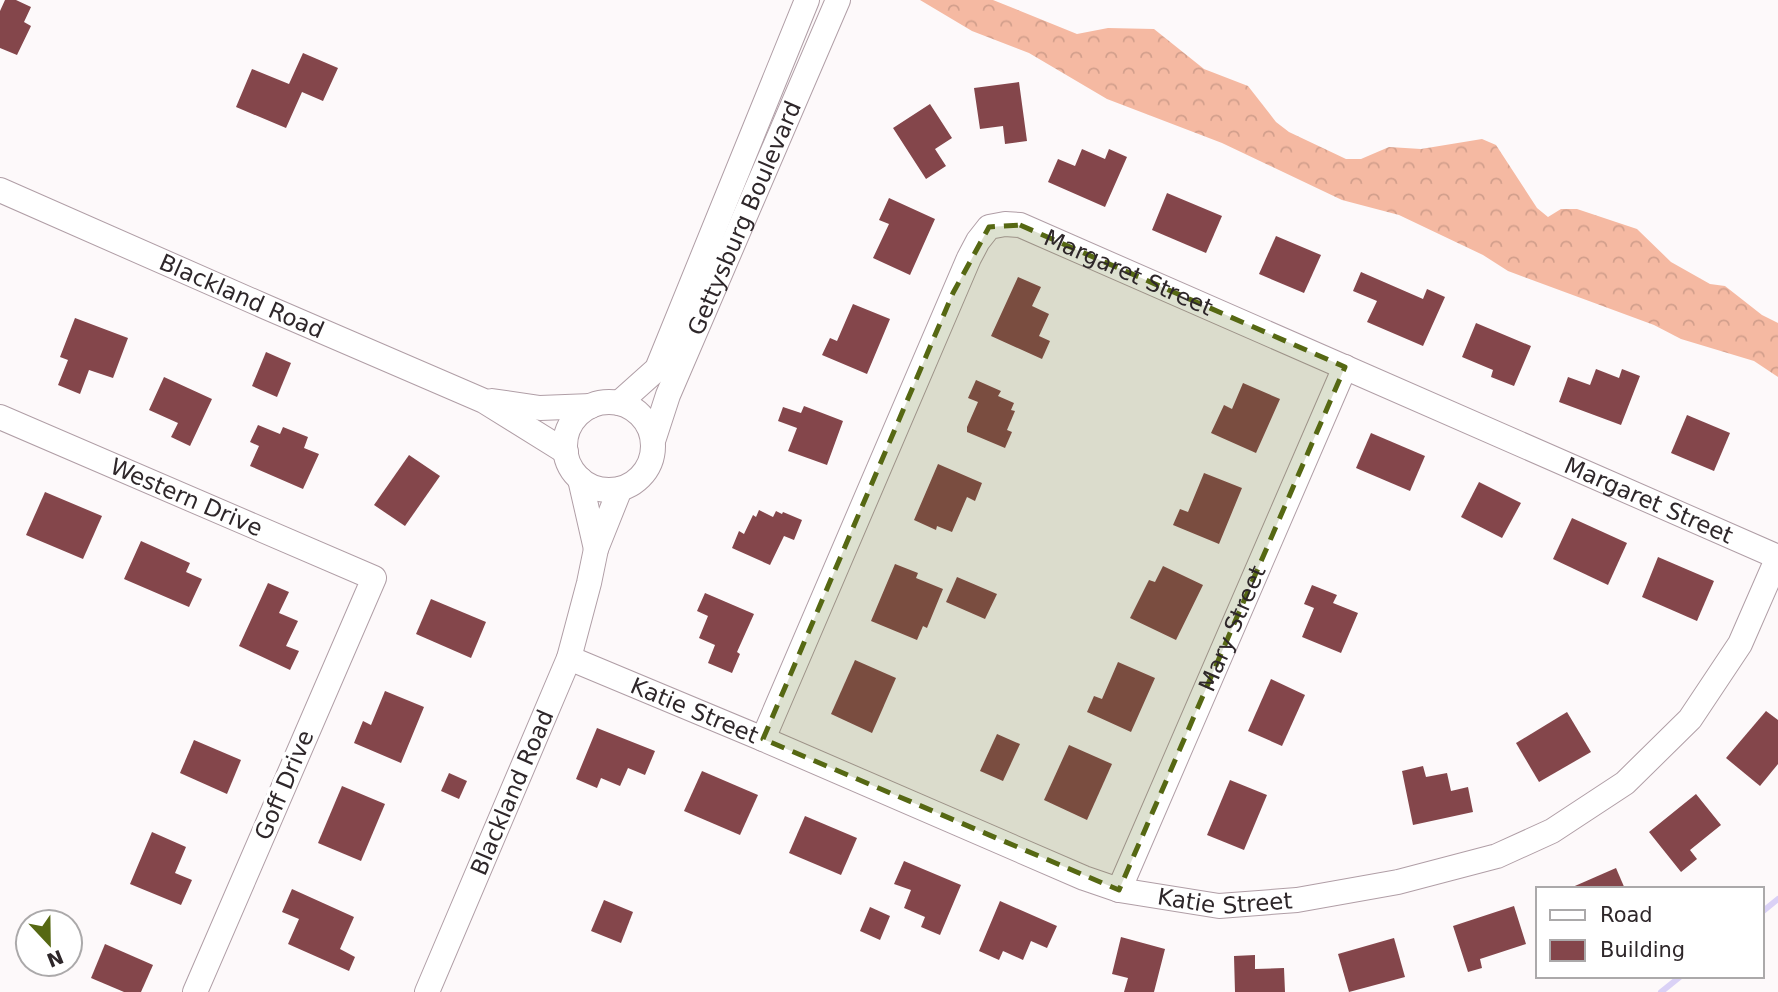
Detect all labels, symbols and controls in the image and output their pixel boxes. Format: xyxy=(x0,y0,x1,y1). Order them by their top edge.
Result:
street label: Gettysburg Boulevard xyxy=(682,97,806,339)
street label: Margaret Street xyxy=(1040,224,1217,321)
street label: Blackland Road xyxy=(155,249,328,343)
street label: Margaret Street xyxy=(1561,452,1737,549)
street label: Western Drive xyxy=(106,453,266,541)
street label: Mary Street xyxy=(1193,562,1271,695)
street label: Katie Street xyxy=(627,672,762,749)
street label: Blackland Road xyxy=(465,706,558,879)
street label: Goff Drive xyxy=(249,726,319,844)
street label: Katie Street xyxy=(1156,883,1293,919)
legend xyxy=(1536,887,1764,978)
text: Road xyxy=(1600,903,1653,927)
north arrow xyxy=(14,908,84,978)
text: Building xyxy=(1600,938,1685,962)
text: N xyxy=(44,946,67,972)

